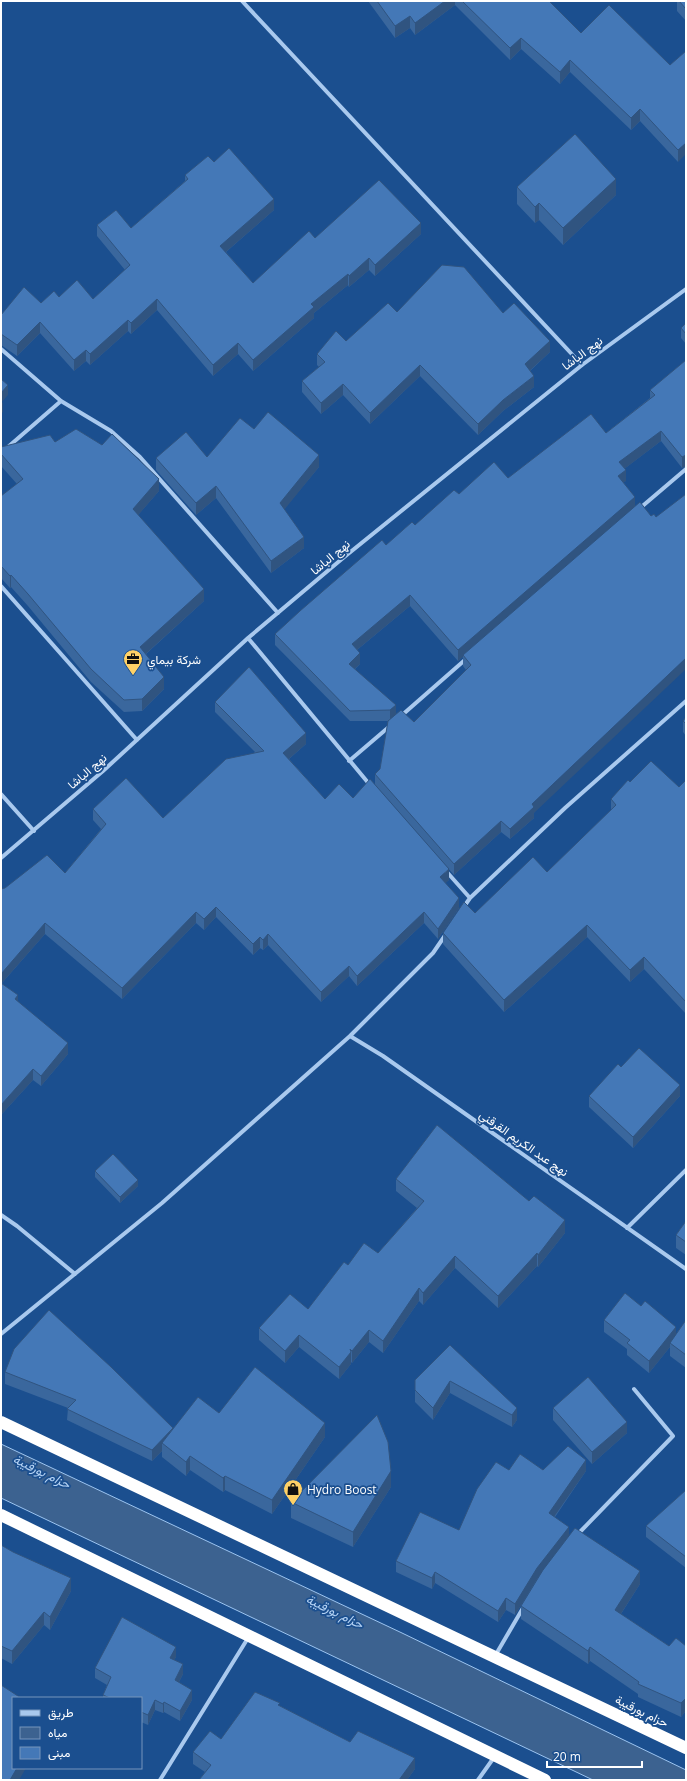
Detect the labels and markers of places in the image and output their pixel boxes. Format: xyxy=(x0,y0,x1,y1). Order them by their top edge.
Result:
office icon: شركة بيماي xyxy=(122,648,144,676)
place label: شركة بيماي xyxy=(147,651,201,670)
shop icon: Hydro Boost xyxy=(282,1478,304,1506)
place label: Hydro Boost xyxy=(307,1481,377,1498)

